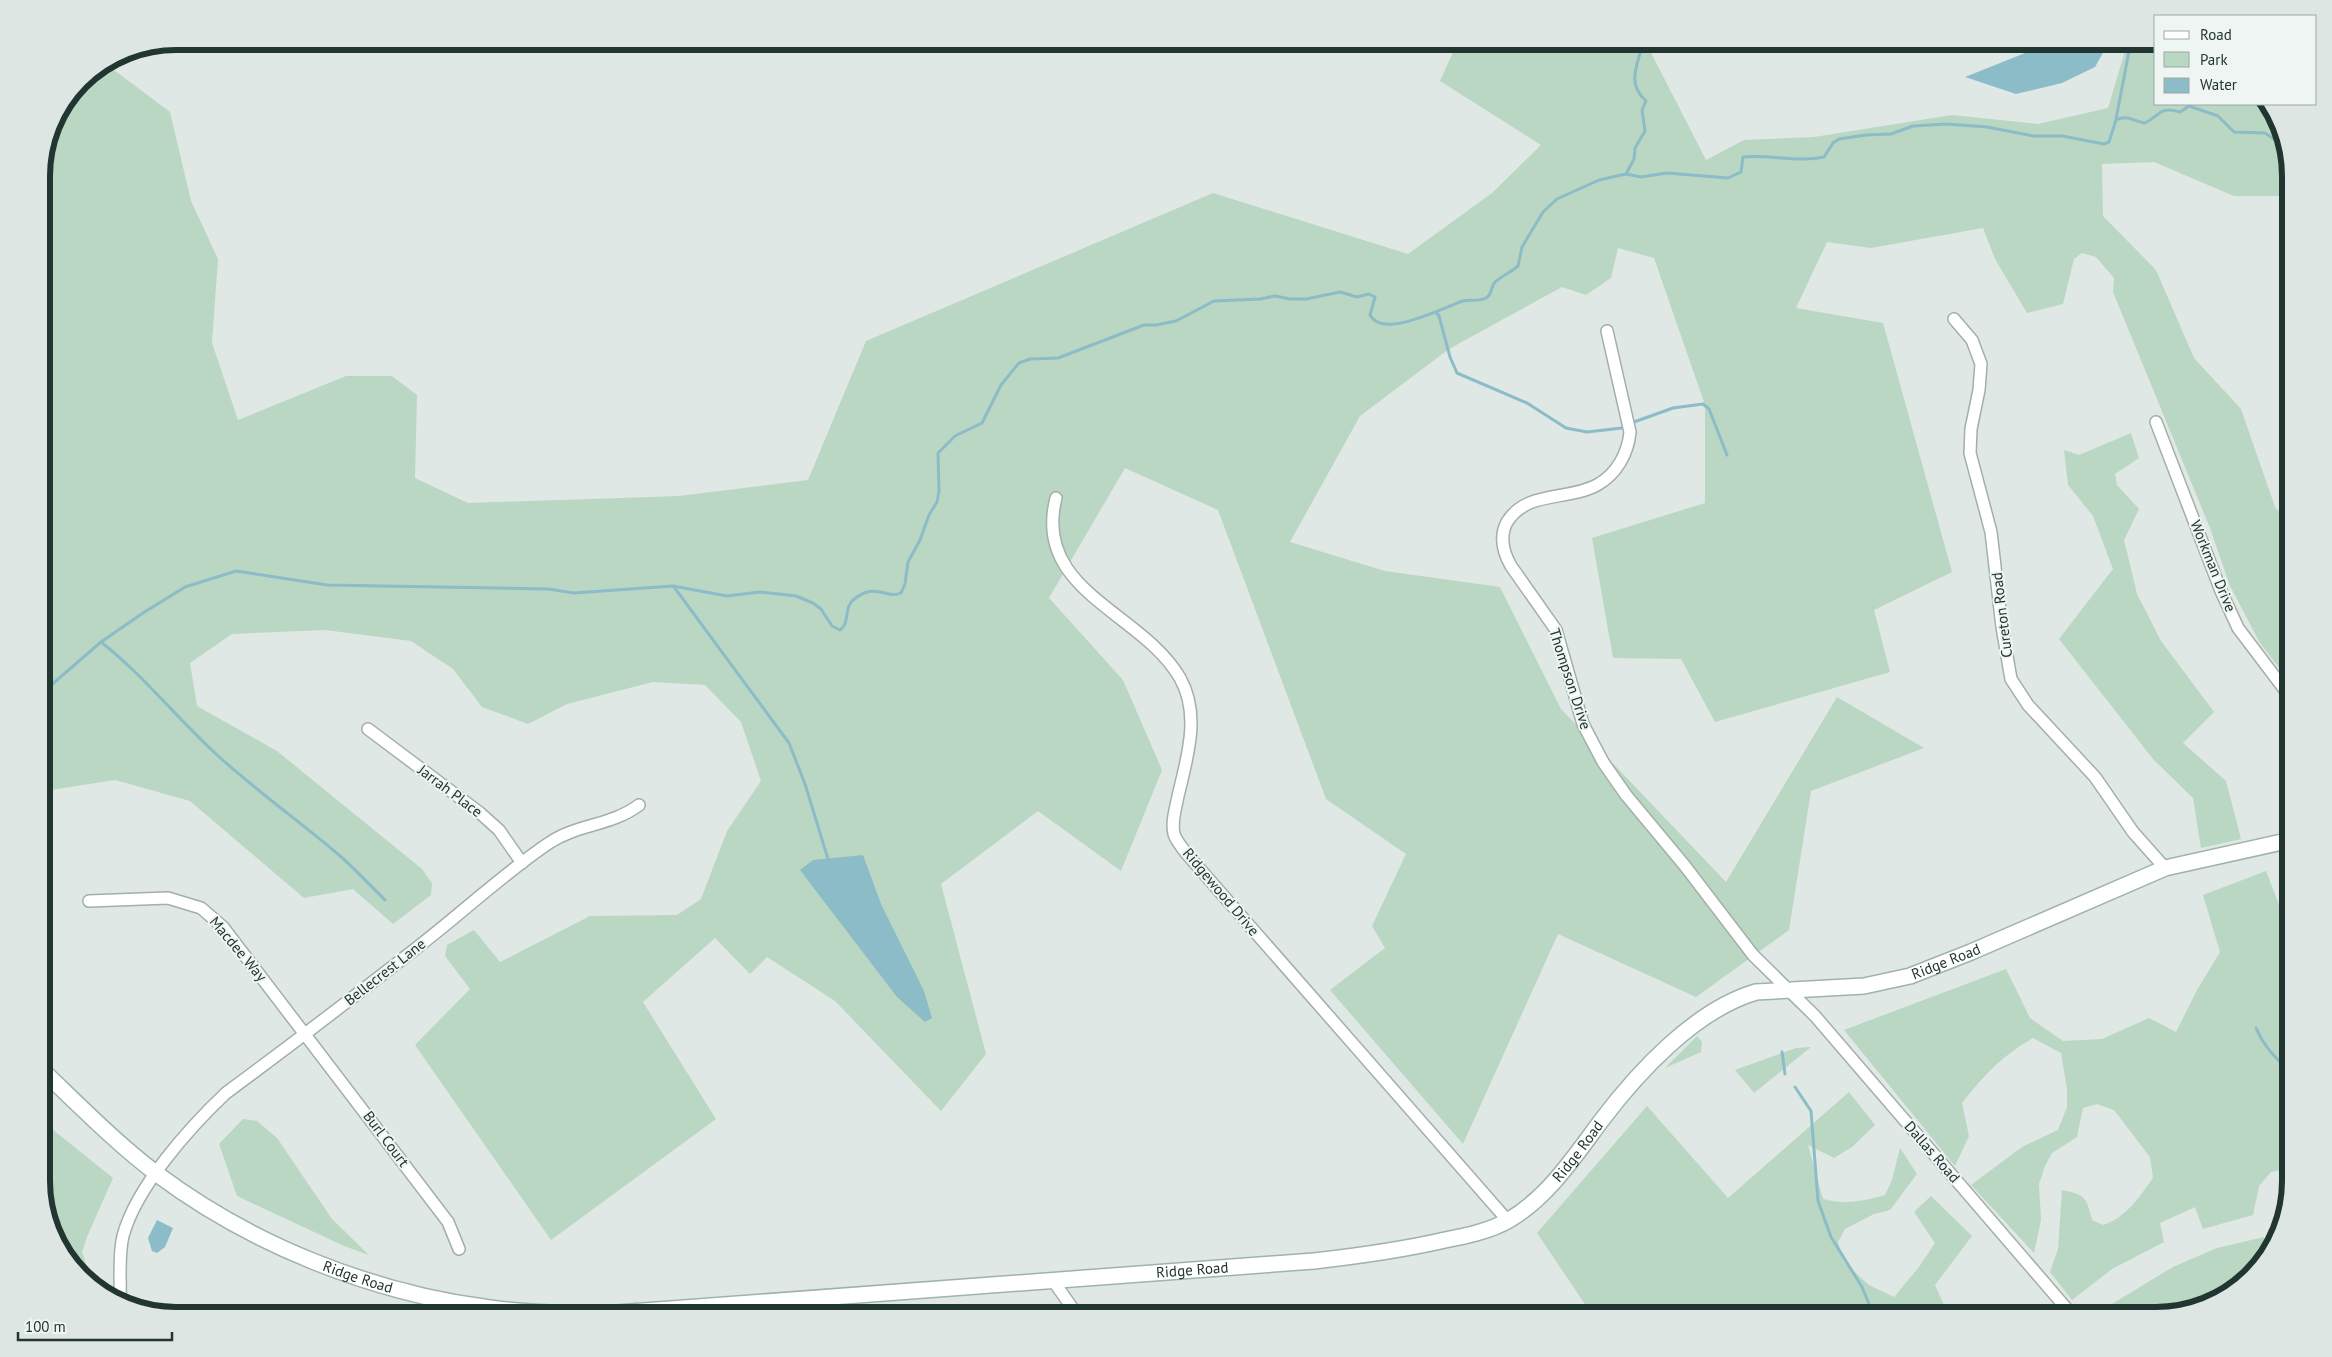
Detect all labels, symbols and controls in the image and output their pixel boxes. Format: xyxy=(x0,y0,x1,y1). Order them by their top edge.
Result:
legend xyxy=(2154,15,2317,105)
text: Road xyxy=(2200,25,2232,44)
text: Park xyxy=(2200,50,2228,69)
text: Water xyxy=(2200,75,2237,94)
street label: Workman Drive xyxy=(2186,517,2241,615)
street label: Cureton Road xyxy=(1987,571,2016,659)
street label: Thompson Drive xyxy=(1545,626,1596,732)
street label: Jarrah Place xyxy=(413,760,486,821)
street label: Ridgewood Drive xyxy=(1179,844,1264,940)
street label: Macdee Way xyxy=(206,912,271,985)
street label: Bellecrest Lane xyxy=(340,934,429,1009)
street label: Ridge Road xyxy=(1909,939,1983,983)
street label: Burl Court xyxy=(359,1107,414,1170)
street label: Ridge Road xyxy=(1548,1117,1607,1186)
street label: Dallas Road xyxy=(1900,1117,1964,1186)
street label: Ridge Road xyxy=(320,1256,395,1297)
street label: Ridge Road xyxy=(1155,1257,1229,1282)
scale bar xyxy=(18,1310,171,1342)
text: 100 m xyxy=(25,1317,66,1336)

